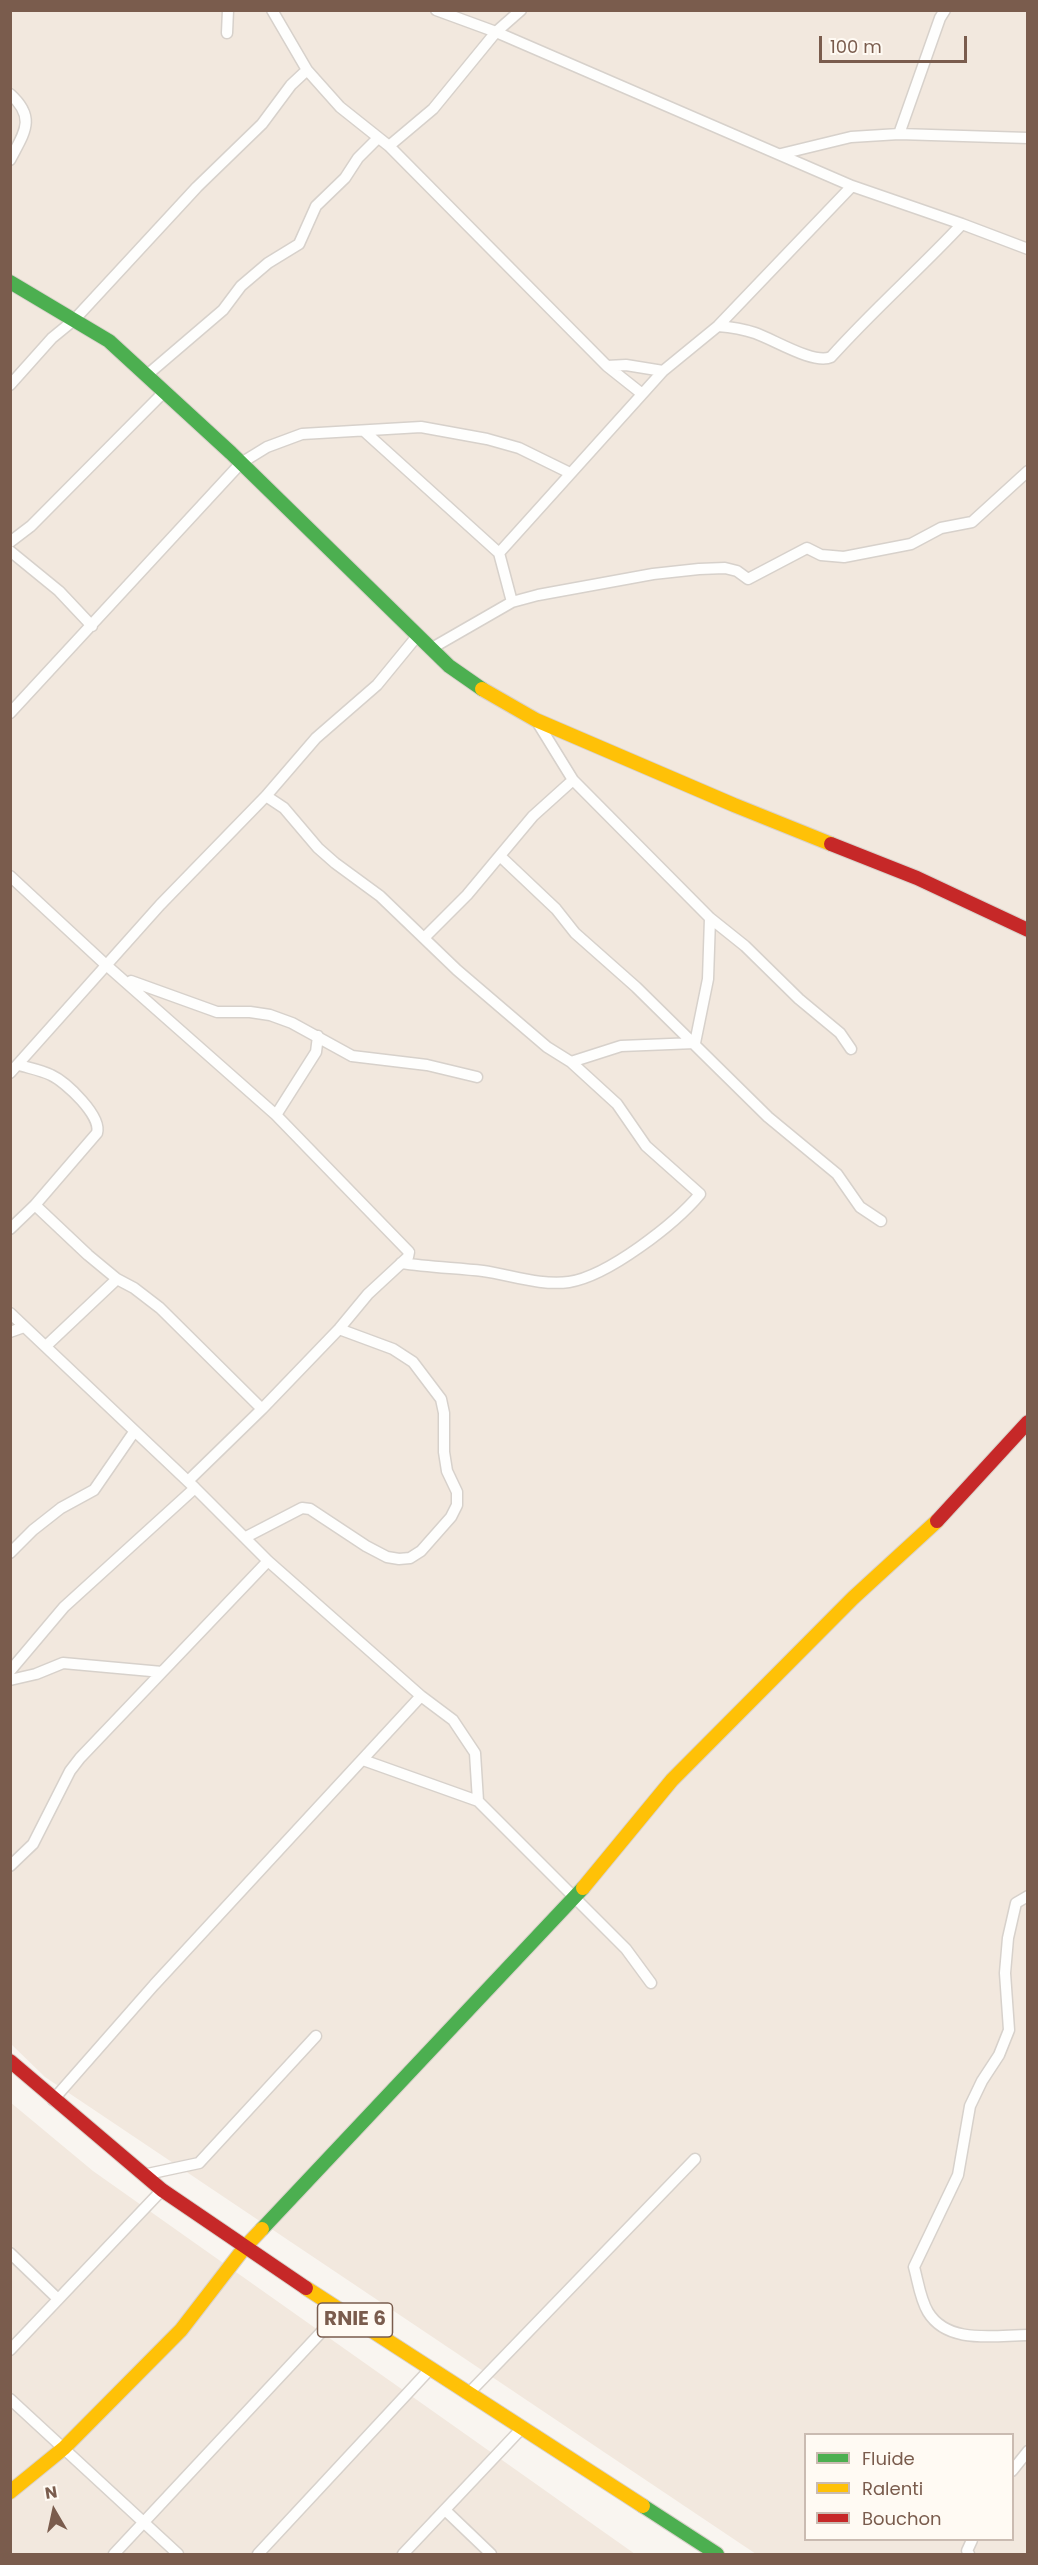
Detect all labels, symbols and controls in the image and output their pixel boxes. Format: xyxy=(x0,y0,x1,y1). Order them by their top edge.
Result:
scale bar xyxy=(822,24,970,62)
text: 100 m xyxy=(830,34,882,59)
road number: RNIE 6 xyxy=(318,2303,392,2337)
legend xyxy=(804,2433,1014,2541)
text: Fluide xyxy=(862,2446,915,2471)
text: Ralenti xyxy=(862,2476,923,2501)
text: N xyxy=(43,2480,59,2505)
north arrow xyxy=(24,2481,84,2541)
text: Bouchon xyxy=(862,2506,942,2531)

